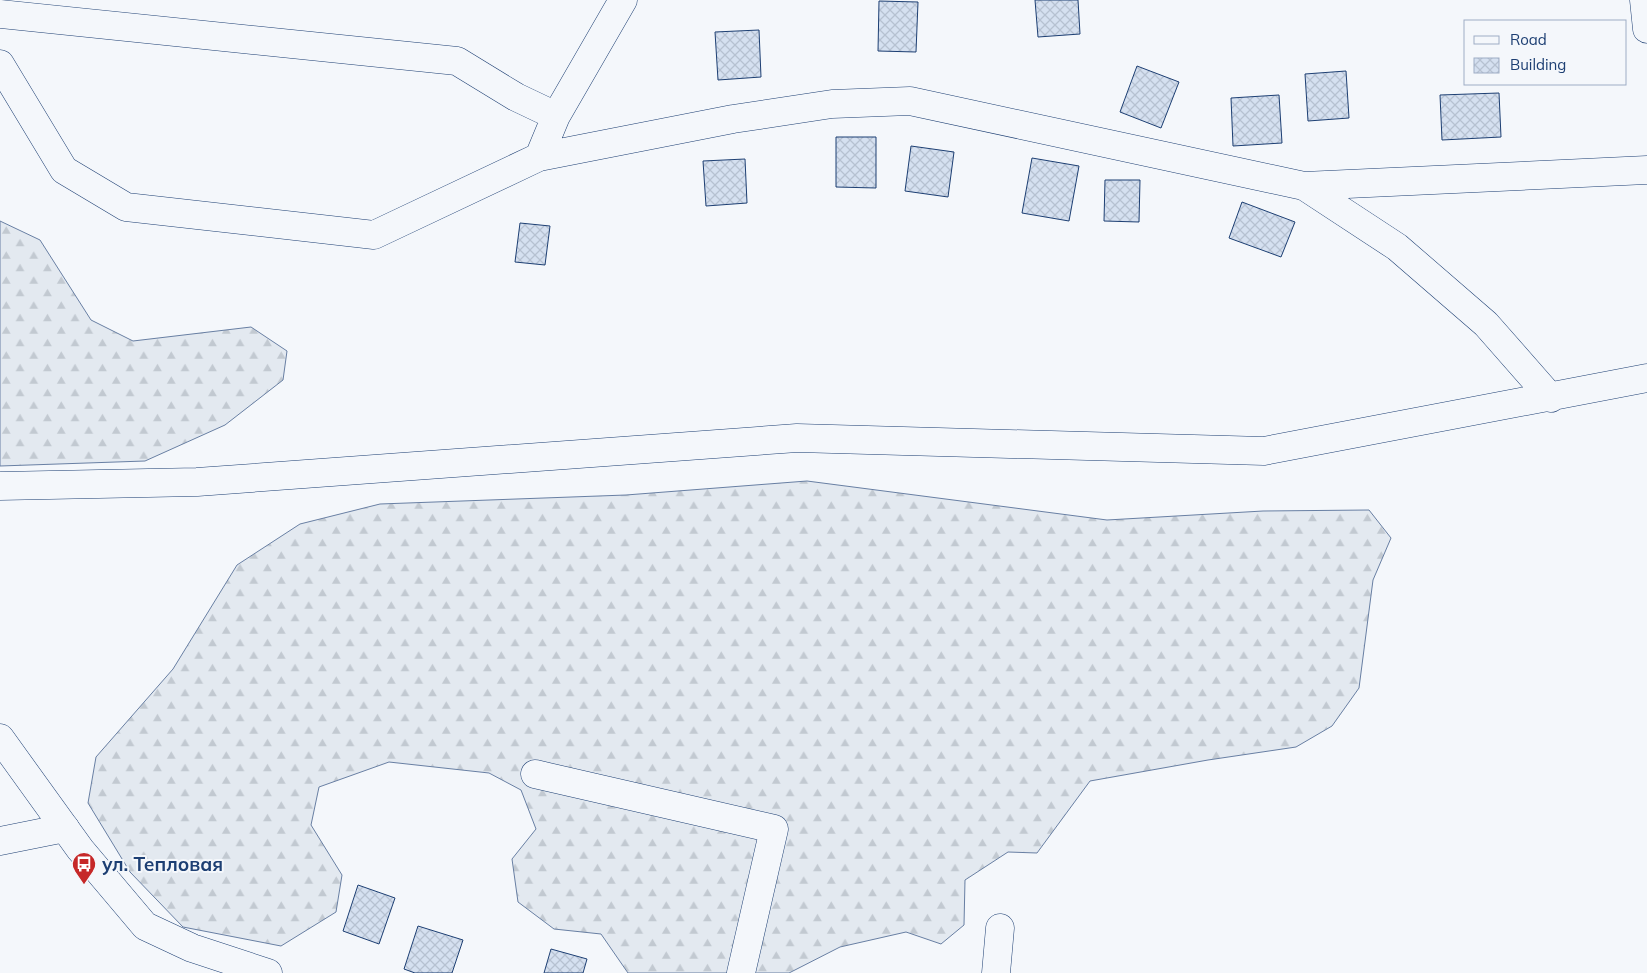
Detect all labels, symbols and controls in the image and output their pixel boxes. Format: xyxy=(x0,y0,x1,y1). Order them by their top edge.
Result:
legend xyxy=(1464,20,1627,85)
text: Road xyxy=(1510,30,1547,49)
text: Building xyxy=(1510,55,1566,74)
bus stop icon: ул. Тепловая xyxy=(71,851,97,885)
place label: ул. Тепловая xyxy=(102,852,223,876)

